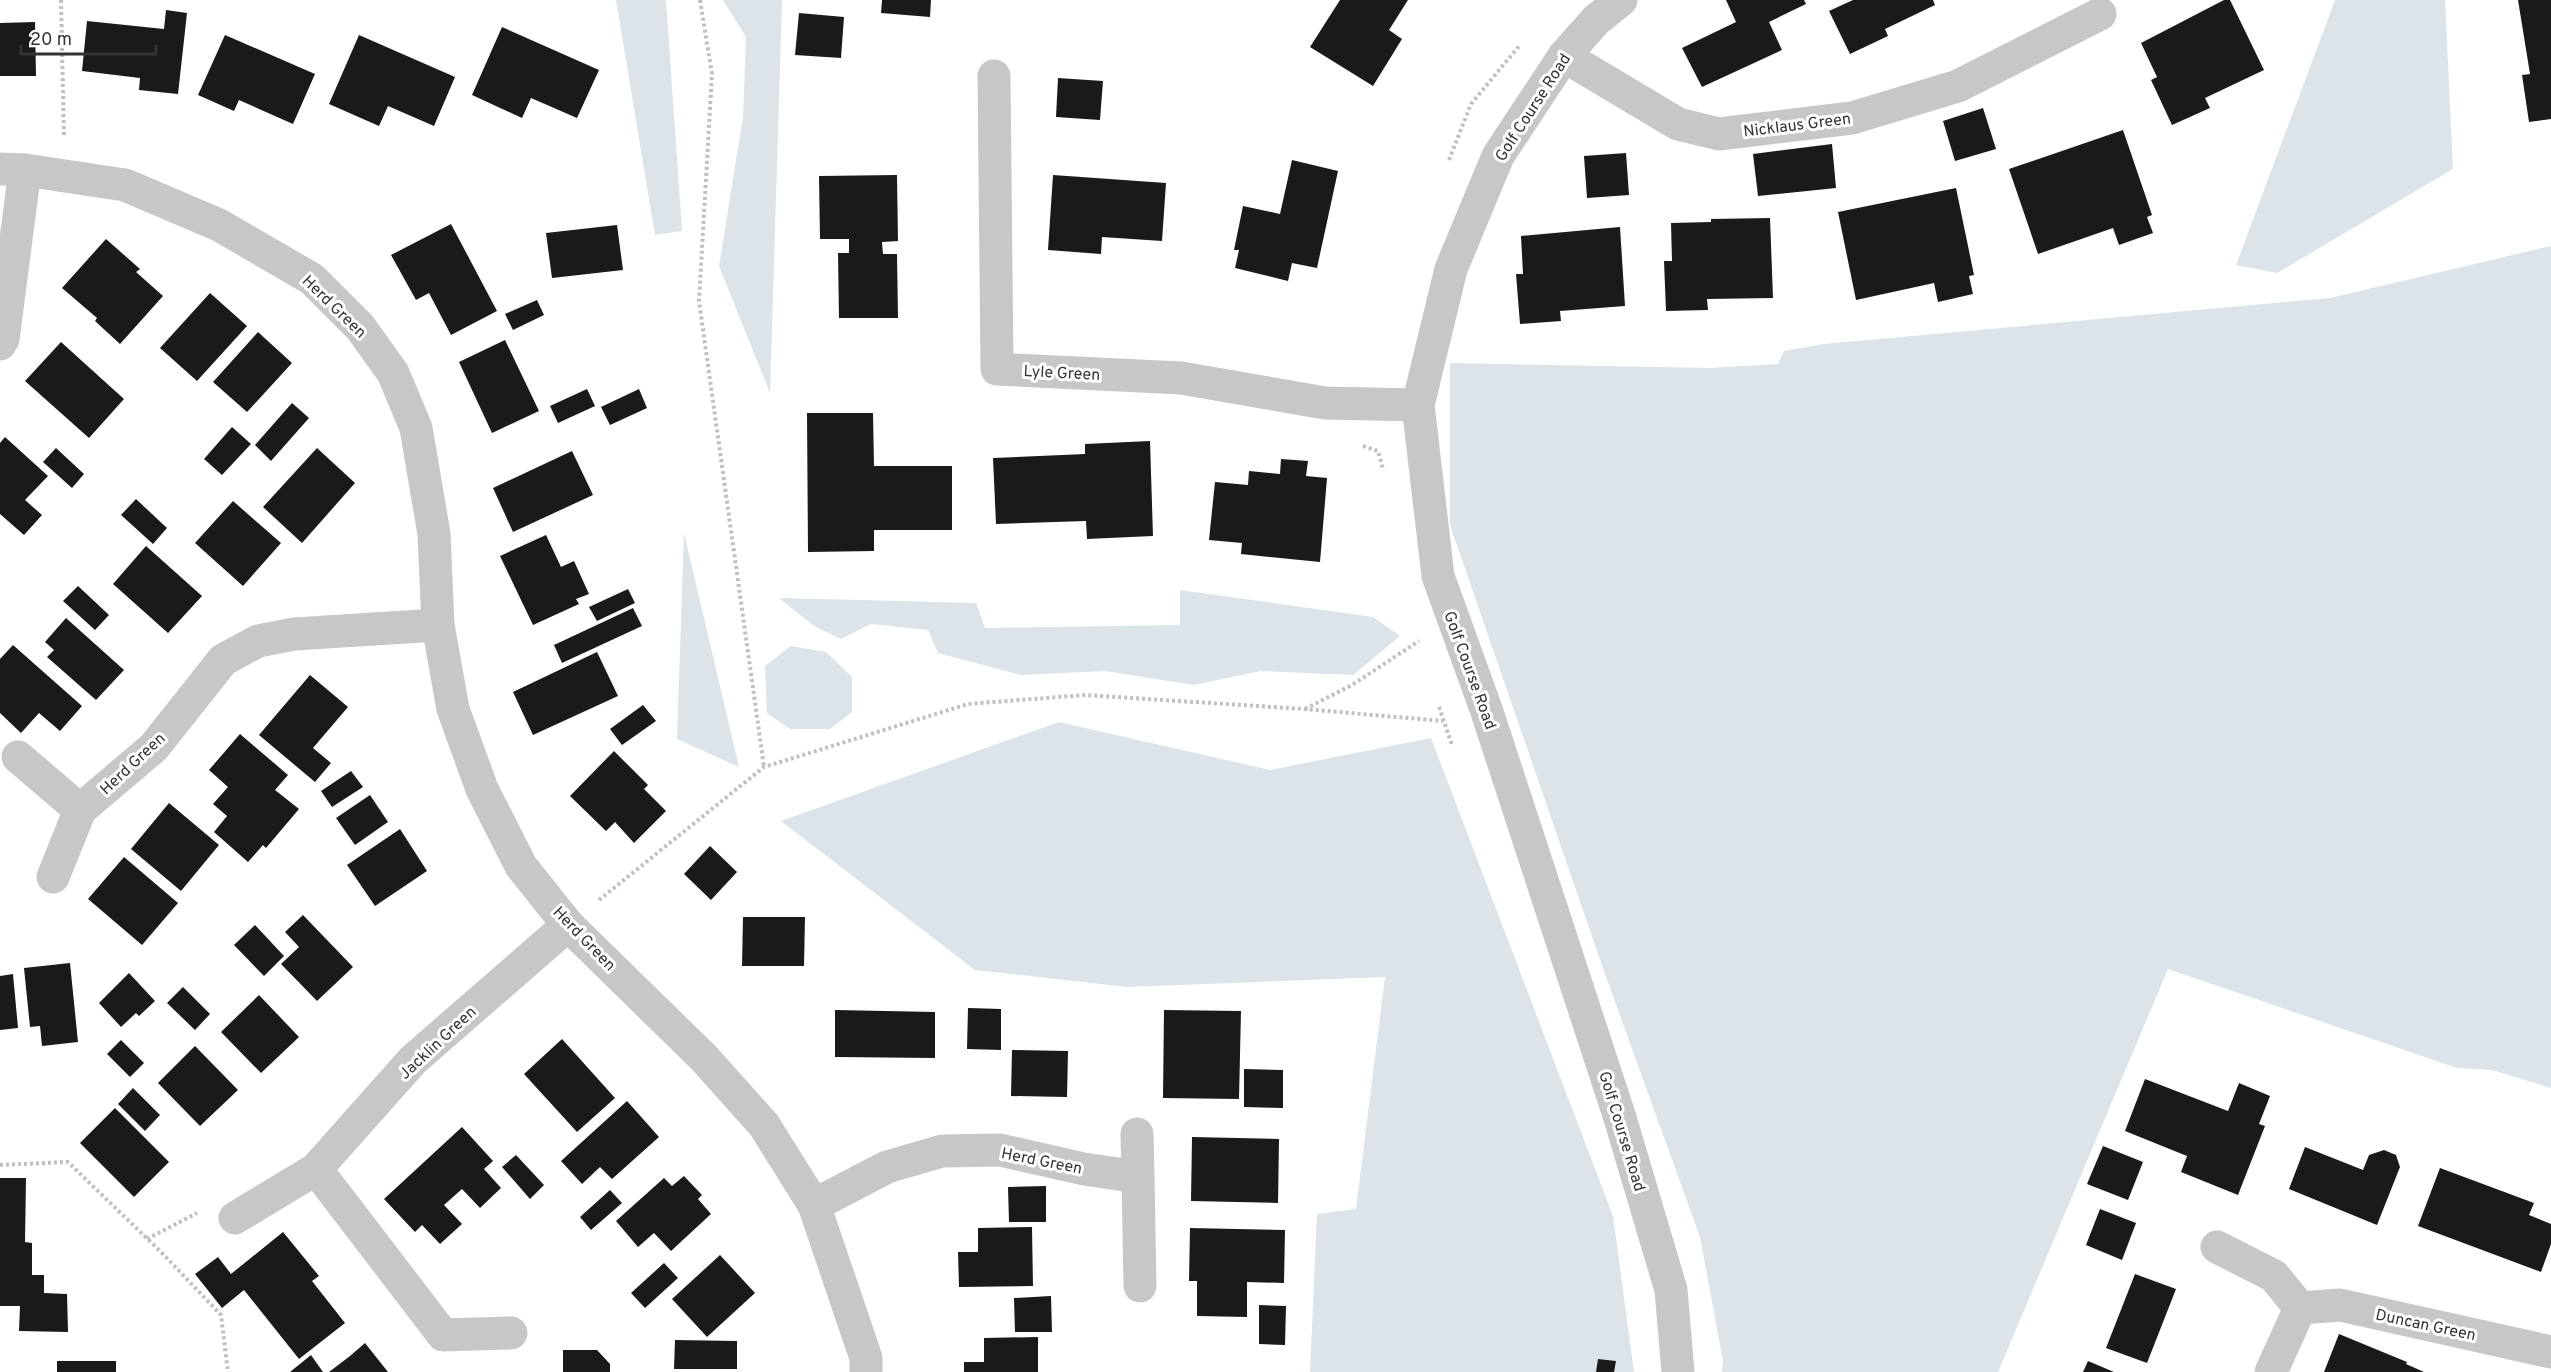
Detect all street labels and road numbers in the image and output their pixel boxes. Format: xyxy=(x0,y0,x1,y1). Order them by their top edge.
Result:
street label: Golf Course Road xyxy=(1491,50,1576,166)
street label: Nicklaus Green xyxy=(1742,109,1852,143)
street label: Herd Green xyxy=(297,272,370,343)
street label: Lyle Green xyxy=(1023,362,1101,386)
street label: Golf Course Road xyxy=(1438,609,1500,733)
street label: Herd Green xyxy=(97,729,170,800)
street label: Herd Green xyxy=(548,903,619,976)
street label: Jacklin Green xyxy=(396,1003,481,1084)
street label: Golf Course Road xyxy=(1593,1069,1649,1194)
street label: Herd Green xyxy=(999,1144,1084,1180)
street label: Duncan Green xyxy=(2374,1306,2478,1346)

